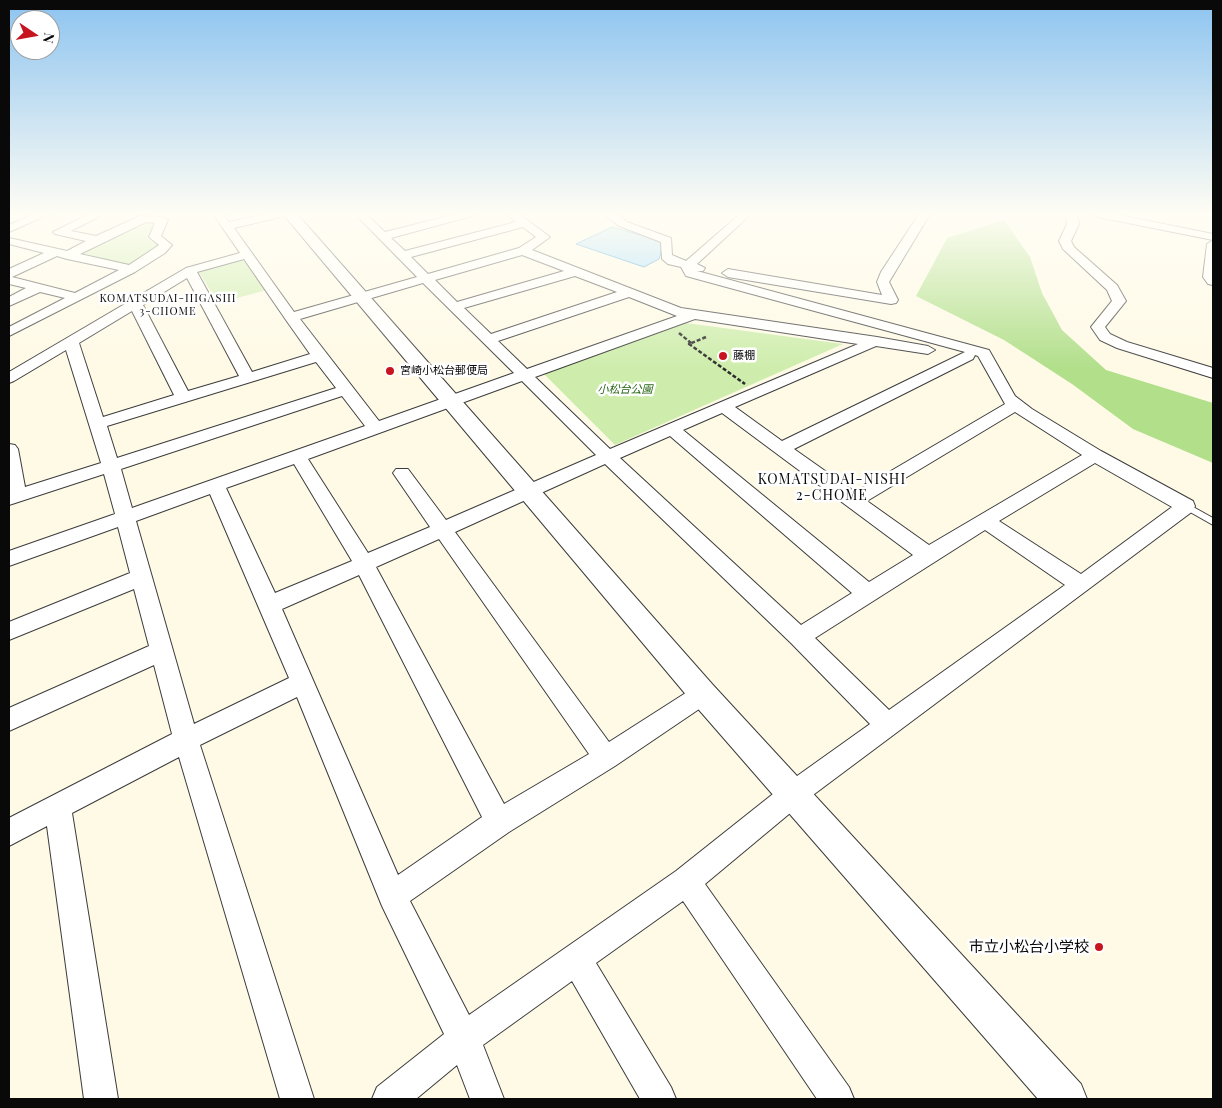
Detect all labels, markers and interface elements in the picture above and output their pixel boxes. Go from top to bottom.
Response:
north arrow [10,10,60,60]
text: N [39,31,60,45]
district label: KOMATSUDAI-HIGASHI 3-CHOME [97,292,239,318]
place label: 藤棚 [733,349,755,363]
marker: 藤棚 [717,350,729,362]
place label: 宮崎小松台郵便局 [400,364,488,378]
marker: 宮崎小松台郵便局 [384,365,396,377]
park label: 小松台公園 [598,383,652,397]
district label: KOMATSUDAI-NISHI 2-CHOME [756,472,908,504]
place label: 市立小松台小学校 [969,938,1089,956]
marker: 市立小松台小学校 [1093,941,1105,953]

